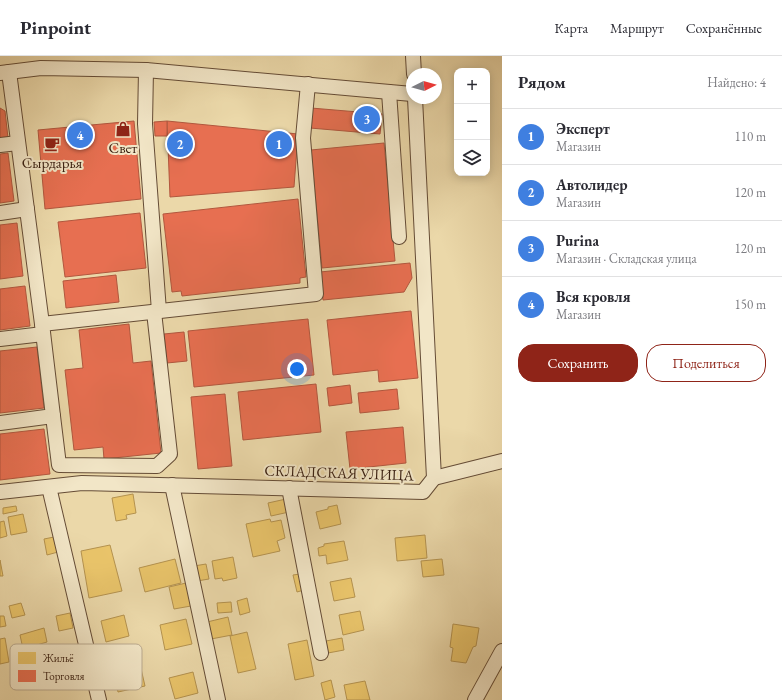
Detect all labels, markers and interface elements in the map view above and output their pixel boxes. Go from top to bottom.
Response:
text: Pinpoint [20,15,91,40]
text: Карта [555,19,588,37]
text: Маршрут [610,19,664,37]
text: Сохранённые [686,19,762,37]
north arrow [406,68,442,104]
map controls [454,68,490,176]
button: + [454,68,490,104]
text: Рядом [518,71,566,93]
text: Найдено: 4 [707,74,766,91]
pin: 3 [354,104,380,134]
button: − [454,104,490,140]
text: Эксперт [556,119,610,138]
pin: 4 [67,120,93,150]
shop icon: Свет [114,120,132,138]
text: 1 [528,128,534,145]
text: 110 m [735,128,766,145]
pin: 2 [167,129,193,159]
pin: 1 [266,129,292,159]
cafe icon: Сырдарья [43,135,61,153]
place label: Свет [108,138,138,157]
text: Магазин [556,138,601,155]
button: layers [454,140,490,176]
place label: Сырдарья [22,153,83,172]
text: Автолидер [556,175,627,194]
text: 2 [528,184,534,201]
text: 120 m [735,184,766,201]
text: Магазин [556,194,601,211]
text: Purina [556,231,599,250]
text: 3 [528,240,534,257]
text: 120 m [735,240,766,257]
text: Магазин · Складская улица [556,250,697,267]
text: Вся кровля [556,287,631,306]
text: 4 [528,296,534,313]
text: 150 m [735,296,766,313]
text: Магазин [556,306,601,323]
button: Сохранить [518,344,638,382]
button: Поделиться [646,344,766,382]
your location [287,359,307,379]
street label: СКЛАДСКАЯ УЛИЦА [264,460,415,485]
legend [10,644,142,690]
text: Жильё [42,651,74,665]
text: Торговля [43,669,84,683]

